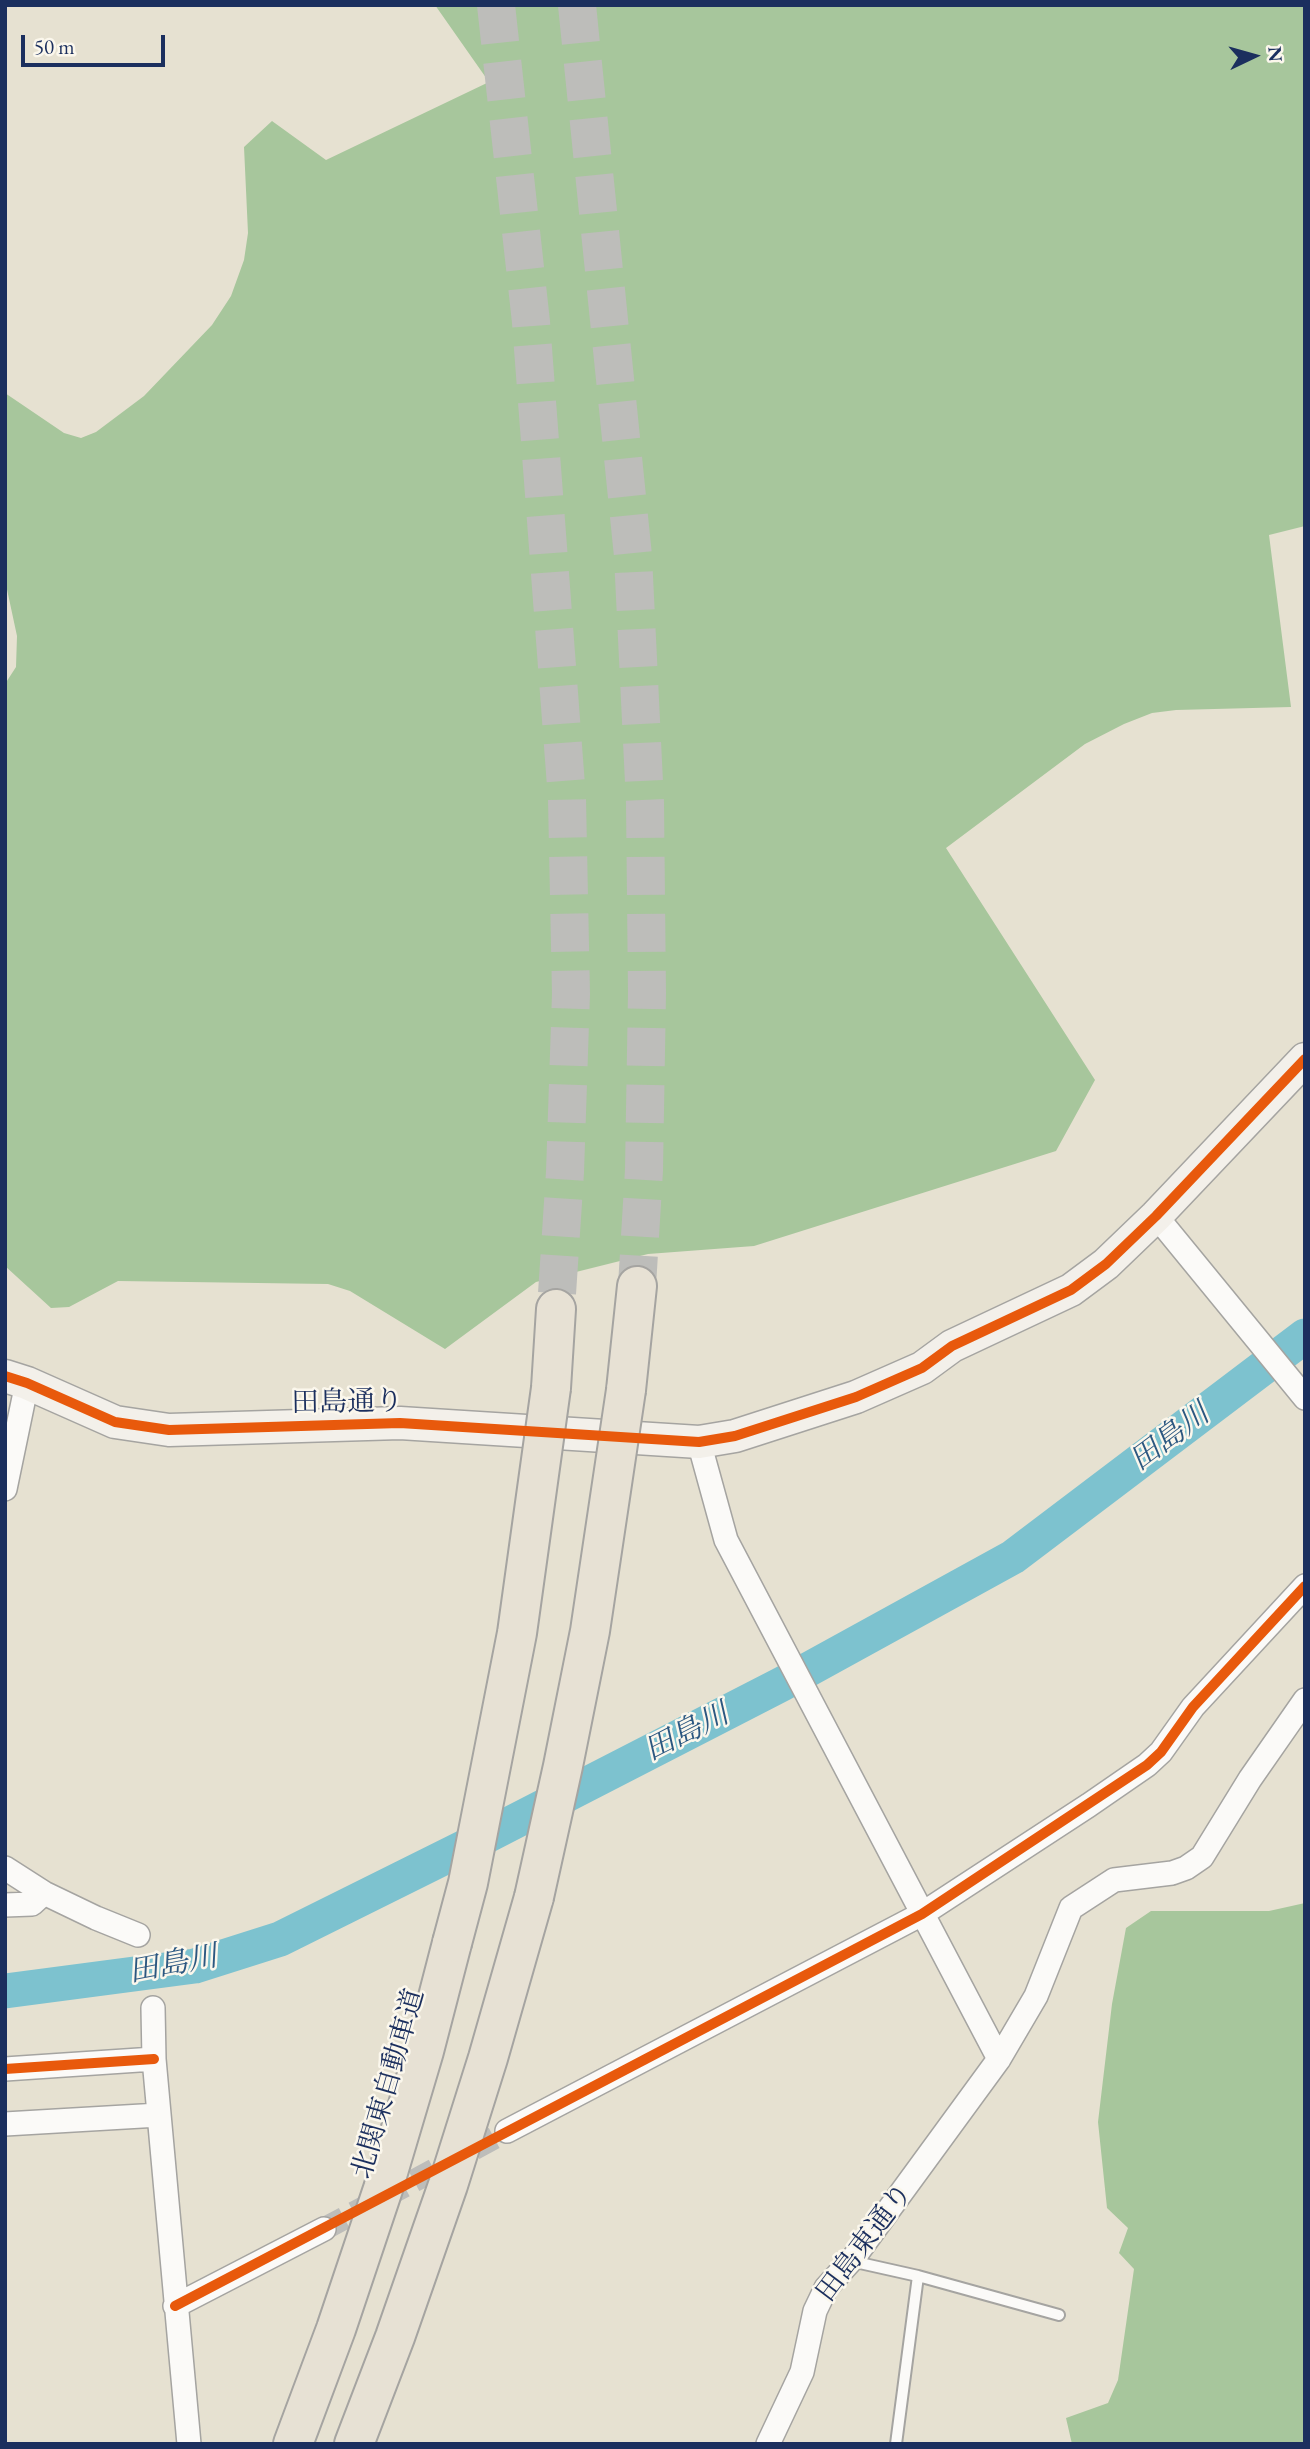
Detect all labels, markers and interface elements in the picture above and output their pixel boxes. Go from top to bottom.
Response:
scale bar [24,21,168,65]
north arrow [1219,21,1289,91]
text: 50 m [34,33,75,60]
text: N [1262,45,1289,63]
street label: 田島通り [291,1385,403,1421]
water label: 田島川 [1123,1397,1217,1479]
water label: 田島川 [639,1697,735,1769]
water label: 田島川 [125,1939,221,1991]
street label: 北関東自動車道 [346,1985,432,2183]
street label: 田島東通り [809,2177,921,2309]

